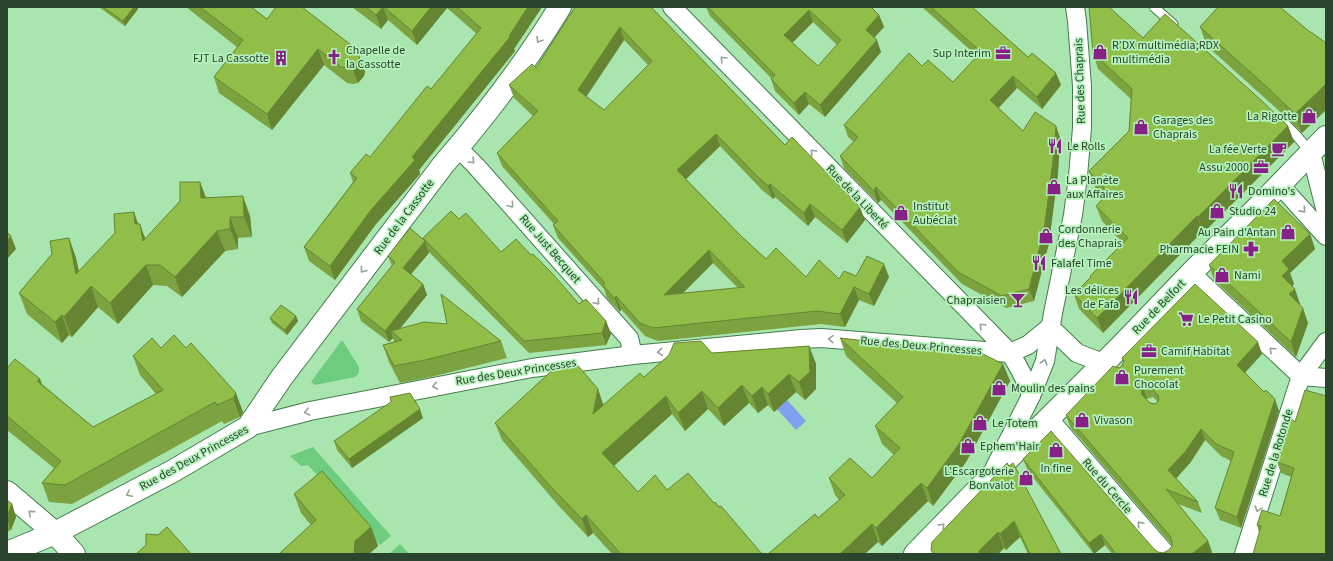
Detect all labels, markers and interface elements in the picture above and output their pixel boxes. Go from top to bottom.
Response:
one-way arrow [536,36,544,43]
place label: R’DX multimédia;RDX multimédia [1112,37,1219,68]
street label: Rue des Chaprais [1070,38,1090,124]
place label: Chapelle de la Cassotte [346,42,405,73]
shop icon: R’DX multimédia;RDX multimédia [1091,43,1109,61]
office icon: Sup Interim [994,44,1012,62]
place label: Sup Interim [932,45,991,62]
church icon: Chapelle de la Cassotte [325,48,343,66]
building icon: FJT La Cassotte [272,49,290,67]
place label: FJT La Cassotte [193,50,269,67]
one-way arrow [720,56,728,64]
shop icon: La Rigotte [1300,107,1318,125]
place label: La Rigotte [1247,108,1297,125]
place label: Garages des Chaprais [1153,112,1213,143]
shop icon: Garages des Chaprais [1132,118,1150,136]
restaurant icon: Le Rolls [1046,137,1064,155]
place label: Le Rolls [1067,138,1105,155]
cafe icon: La fée Verte [1270,140,1288,158]
place label: La fée Verte [1209,141,1267,158]
one-way arrow [811,149,818,157]
one-way arrow [467,156,475,164]
office icon: Assu 2000 [1252,158,1270,176]
place label: Assu 2000 [1199,159,1249,176]
street label: Rue de la Liberté [822,161,892,233]
place label: La Planète aux Affaires [1066,172,1123,203]
street label: Rue de la Cassotte [370,175,438,259]
shop icon: La Planète aux Affaires [1045,178,1063,196]
restaurant icon: Domino's [1227,182,1245,200]
place label: Domino's [1248,183,1295,200]
place label: Institut Aubéclat [913,198,957,229]
one-way arrow [506,200,513,207]
shop icon: Studio 24 [1208,202,1226,220]
place label: Studio 24 [1229,203,1276,220]
shop icon: Institut Aubéclat [892,204,910,222]
one-way arrow [1298,206,1305,213]
street label: Rue Just Becquet [515,211,585,287]
place label: Cordonnerie des Chaprais [1058,221,1122,252]
shop icon: Au Pain d'Antan [1279,223,1297,241]
place label: Au Pain d'Antan [1198,224,1276,241]
shop icon: Cordonnerie des Chaprais [1037,227,1055,245]
pharmacy icon: Pharmacie FEIN [1242,240,1260,258]
place label: Pharmacie FEIN [1160,241,1239,258]
restaurant icon: Falafel Time [1030,254,1048,272]
place label: Falafel Time [1051,255,1112,272]
one-way arrow [361,266,368,273]
shop icon: Nami [1213,266,1231,284]
place label: Nami [1234,267,1261,284]
street label: Rue de Belfort [1128,276,1190,338]
place label: Les délices de Fafa [1065,282,1119,313]
restaurant icon: Les délices de Fafa [1122,288,1140,306]
bar icon: Chapraisien [1009,291,1027,309]
place label: Chapraisien [947,292,1006,309]
one-way arrow [592,297,599,305]
supermarket icon: Le Petit Casino [1177,310,1195,328]
place label: Le Petit Casino [1198,311,1272,328]
one-way arrow [979,323,987,331]
street label: Rue des Deux Princesses [859,332,983,360]
one-way arrow [828,335,834,343]
office icon: Camif Habitat [1140,342,1158,360]
place label: Camif Habitat [1161,343,1230,360]
one-way arrow [657,347,663,356]
one-way arrow [1269,347,1277,355]
street label: Rue des Deux Princesses [454,354,578,390]
one-way arrow [1039,359,1048,366]
place label: Purement Chocolat [1134,362,1184,393]
shop icon: Purement Chocolat [1113,368,1131,386]
shop icon: Moulin des pains [990,379,1008,397]
place label: Moulin des pains [1011,380,1095,397]
one-way arrow [431,381,438,390]
one-way arrow [304,407,310,415]
street label: Rue de la Rotonde [1255,407,1297,499]
shop icon: Vivason [1073,411,1091,429]
place label: Vivason [1094,412,1133,429]
shop icon: Le Totem [971,414,989,432]
place label: Le Totem [992,415,1038,432]
street label: Rue des Deux Princesses [137,421,251,495]
shop icon: Ephem'Hair [959,437,977,455]
place label: Ephem'Hair [980,438,1040,455]
shop icon: In fine [1047,441,1065,459]
street label: Rue du Cercle [1078,455,1136,518]
place label: In fine [1040,460,1072,477]
place label: L’Escargoterie Bonvalot [944,463,1014,494]
shop icon: L’Escargoterie Bonvalot [1017,469,1035,487]
one-way arrow [125,489,133,497]
one-way arrow [1254,506,1263,513]
one-way arrow [28,510,36,517]
one-way arrow [1138,522,1145,529]
one-way arrow [938,523,945,531]

